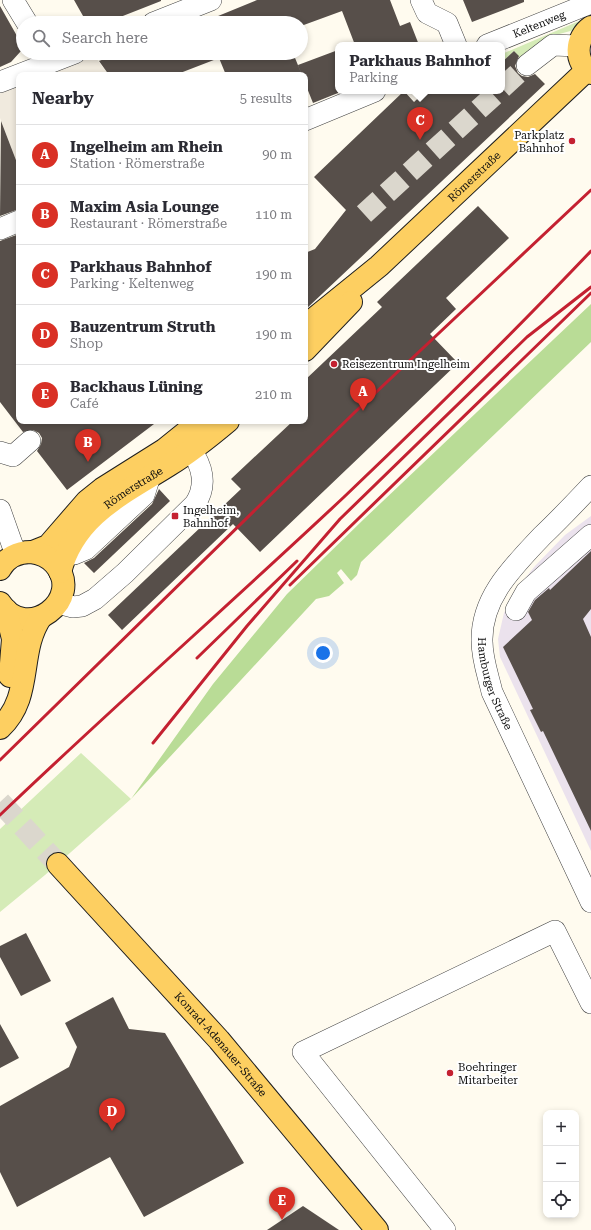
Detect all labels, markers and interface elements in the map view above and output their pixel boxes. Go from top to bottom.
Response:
street label: Keltenweg [511,8,568,41]
search box [16,16,308,60]
icon: search [30,27,52,49]
text: Search here [62,29,148,47]
popup [335,42,505,94]
text: Parkhaus Bahnhof [349,52,491,70]
text: Parking [349,70,398,85]
text: Nearby [32,88,94,108]
text: 5 results [240,91,292,106]
pin: C [407,107,433,140]
place label: Parkplatz Bahnhof [514,129,565,155]
marker: Parkplatz Bahnhof [567,136,577,146]
text: Ingelheim am Rhein [70,138,223,156]
text: A [40,147,50,162]
text: 90 m [262,147,292,162]
street label: Römerstraße [445,149,504,205]
text: Station · Römerstraße [70,156,205,171]
text: Maxim Asia Lounge [70,198,219,216]
text: B [40,207,50,222]
text: 110 m [255,207,292,222]
text: Restaurant · Römerstraße [70,216,227,231]
text: Parkhaus Bahnhof [70,258,212,276]
text: C [40,267,50,282]
text: 190 m [255,267,292,282]
text: Parking · Keltenweg [70,276,194,291]
text: Bauzentrum Struth [70,318,216,336]
text: D [40,327,50,342]
text: 190 m [255,327,292,342]
text: Shop [70,336,103,351]
place label: Reisezentrum Ingelheim [342,358,470,371]
marker: Reisezentrum Ingelheim [329,359,339,369]
text: Backhaus Lüning [70,378,202,396]
pin: A [350,378,376,411]
text: E [41,387,49,402]
text: 210 m [255,387,292,402]
text: Café [70,396,99,411]
pin: B [75,429,101,462]
street label: Römerstraße [101,464,165,512]
place label: Ingelheim, Bahnhof [183,504,239,530]
marker: Ingelheim, Bahnhof [170,511,180,521]
street label: Hamburger Straße [475,637,515,732]
your location [313,643,333,663]
street label: Konrad-Adenauer-Straße [172,990,269,1099]
place label: Boehringer Mitarbeiter [458,1061,518,1087]
marker: Boehringer Mitarbeiter [445,1068,455,1078]
pin: D [99,1098,125,1131]
map controls [543,1110,579,1218]
button: + [543,1110,579,1146]
button: − [543,1146,579,1182]
button: locate [543,1182,579,1218]
pin: E [269,1187,295,1220]

